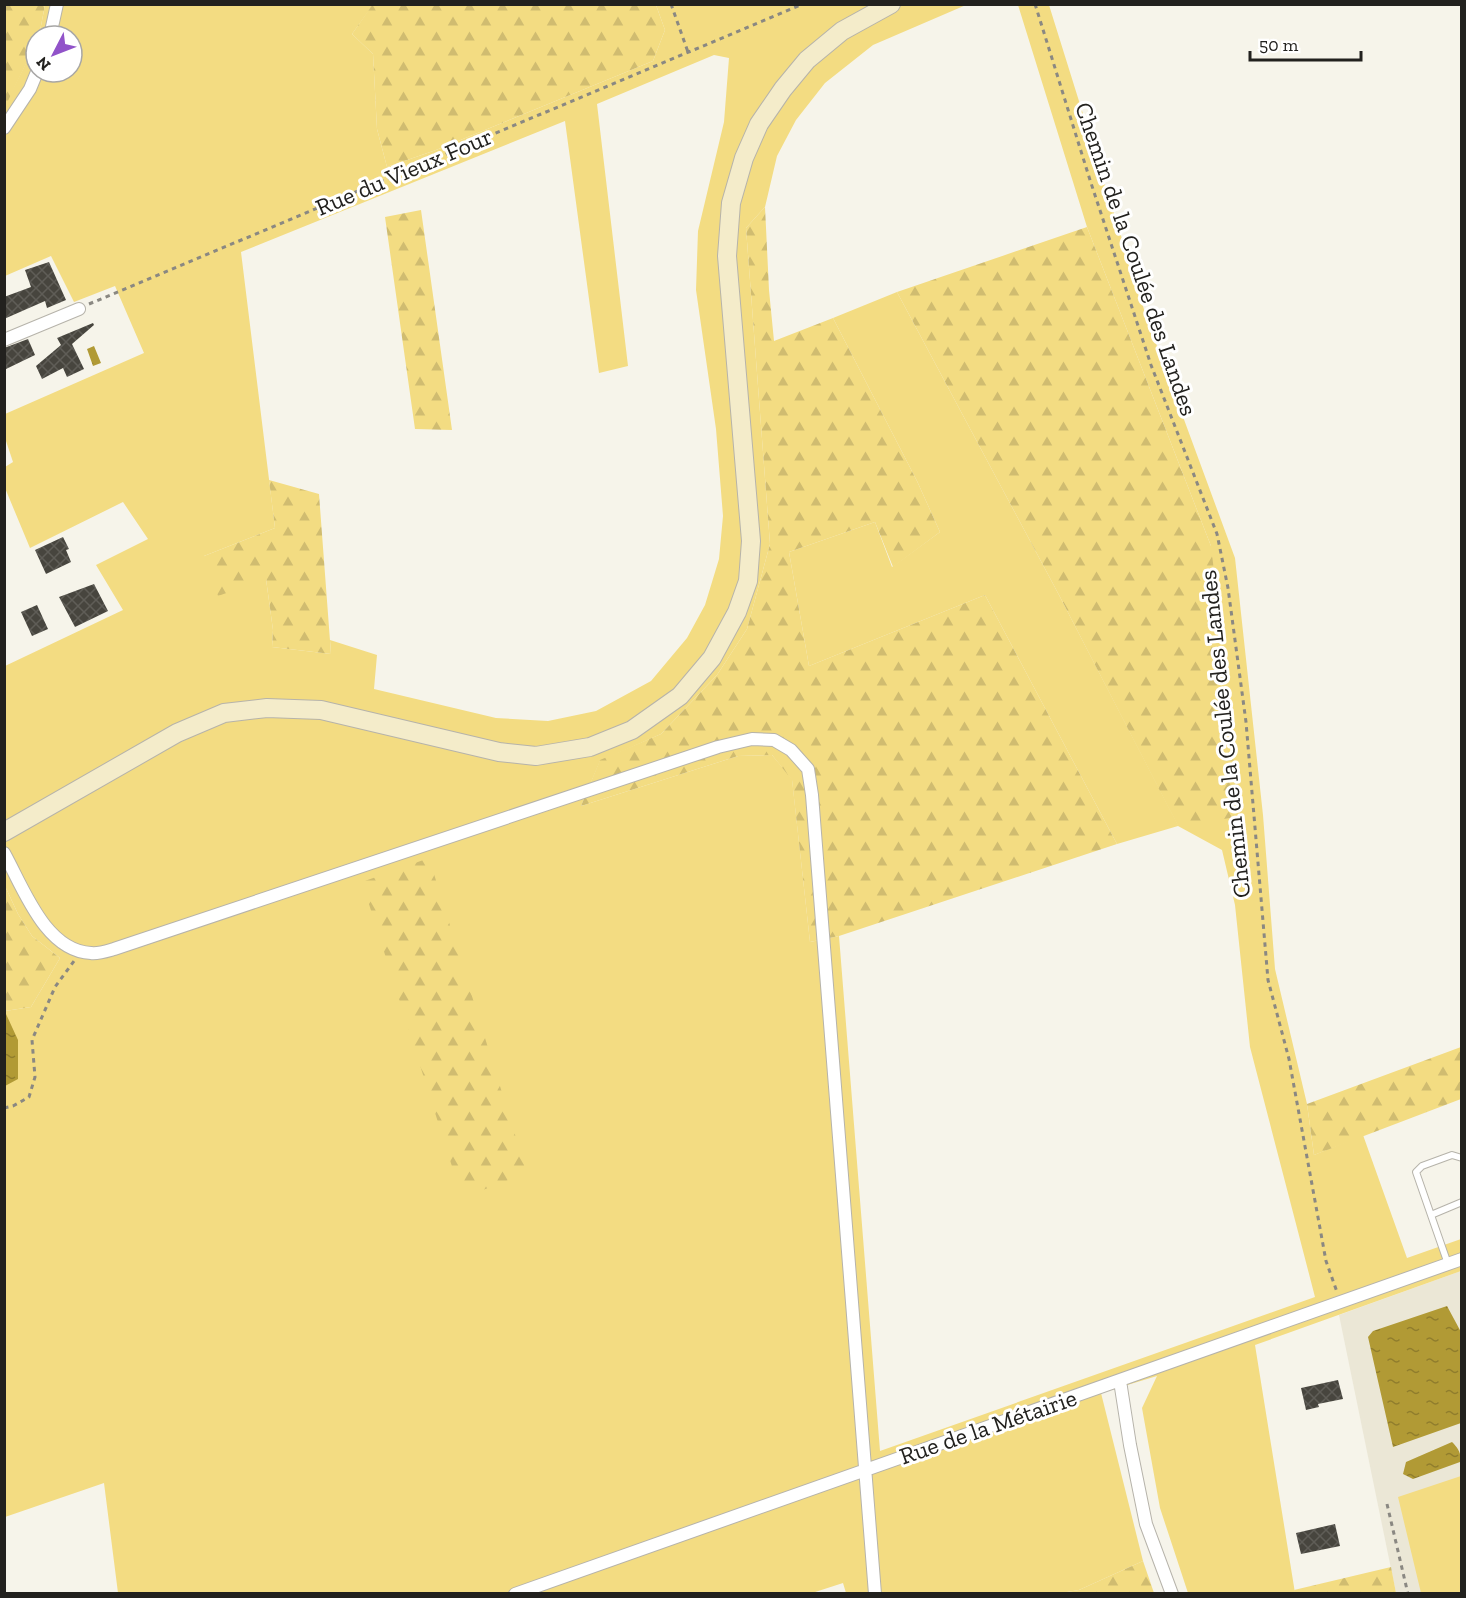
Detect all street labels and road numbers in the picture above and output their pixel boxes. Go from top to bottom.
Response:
street label: Chemin de la Coulée des Landes [1069,98,1204,419]
street label: Rue du Vieux Four [311,121,497,222]
street label: Chemin de la Coulée des Landes [1193,569,1256,900]
street label: Rue de la Métairie [895,1383,1080,1470]

